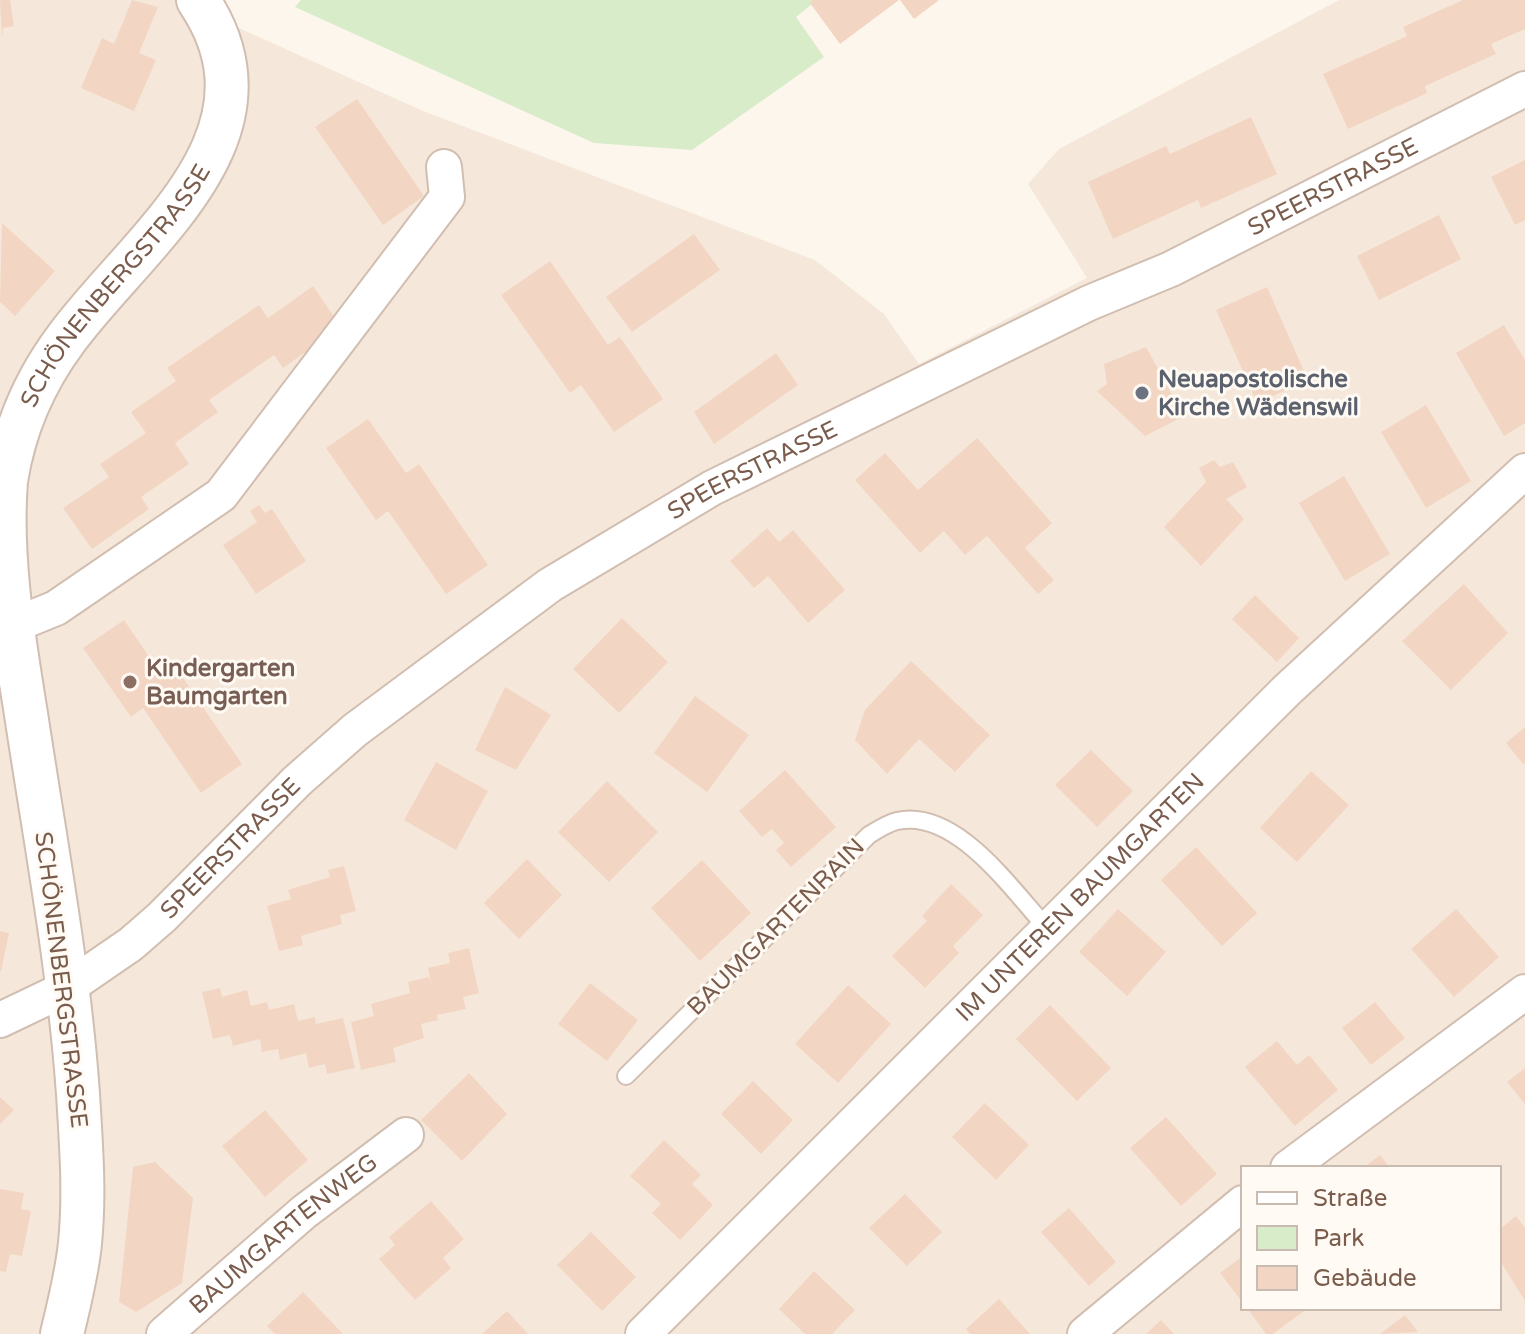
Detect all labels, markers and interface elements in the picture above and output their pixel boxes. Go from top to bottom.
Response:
street label: SPEERSTRASSE [1243,131,1423,242]
street label: SCHÖNENBERGSTRASSE [14,159,217,412]
place label: Neuapostolische Kirche Wädenswil [1158,365,1359,422]
marker: Neuapostolische Kirche Wädenswil [1133,384,1151,402]
street label: SPEERSTRASSE [662,414,842,526]
place label: Kindergarten Baumgarten [146,654,295,711]
marker: Kindergarten Baumgarten [121,673,139,691]
street label: IM UNTEREN BAUMGARTEN [950,767,1210,1027]
street label: SPEERSTRASSE [154,772,307,925]
street label: SCHÖNENBERGSTRASSE [28,830,94,1130]
street label: BAUMGARTENRAIN [681,832,871,1022]
street label: BAUMGARTENWEG [183,1147,383,1320]
legend [1241,1166,1501,1310]
text: Straße [1313,1184,1387,1213]
text: Park [1313,1224,1364,1253]
text: Gebäude [1313,1264,1417,1293]

